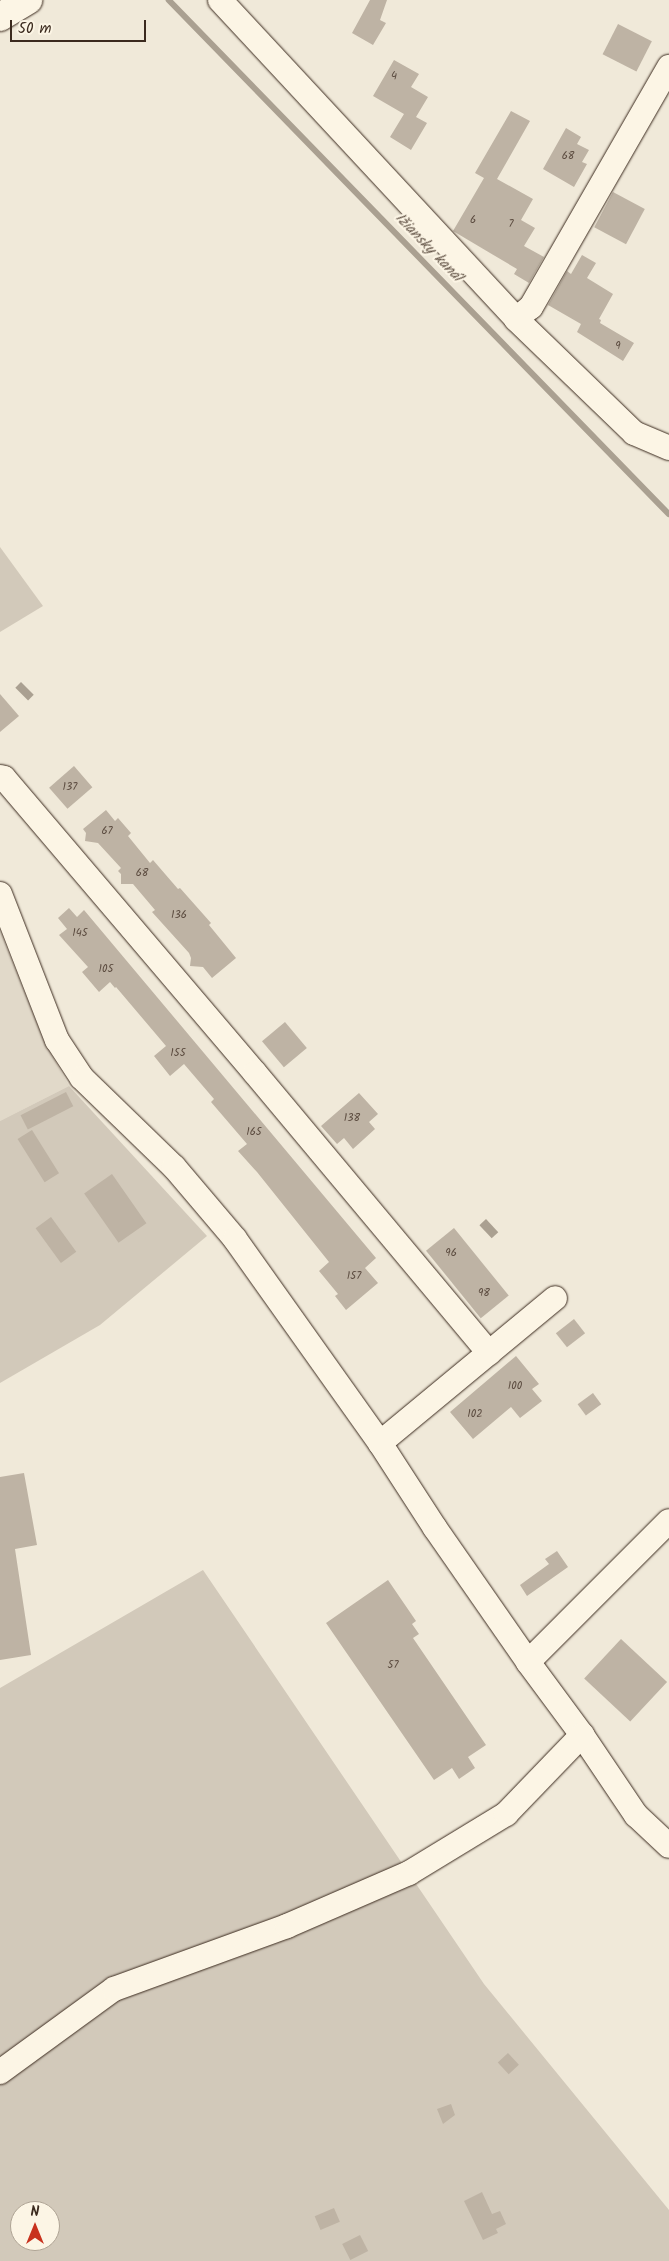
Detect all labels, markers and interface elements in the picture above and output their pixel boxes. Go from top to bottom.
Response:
scale bar [12,10,149,42]
text: 50 m [18,17,52,41]
house number: 4 [391,69,397,83]
house number: 68 [562,149,574,163]
water label: Ižiansky kanál [391,210,465,286]
house number: 6 [470,213,476,227]
house number: 7 [508,217,514,231]
house number: 9 [615,339,621,353]
house number: 137 [63,780,77,794]
house number: 67 [101,824,113,838]
house number: 68 [136,866,148,880]
house number: 136 [171,908,187,922]
house number: 145 [72,926,88,940]
house number: 105 [99,962,113,976]
house number: 155 [170,1046,186,1060]
house number: 138 [344,1111,360,1125]
house number: 165 [246,1125,262,1139]
house number: 96 [445,1246,457,1260]
house number: 157 [347,1269,361,1283]
house number: 98 [478,1286,490,1300]
house number: 100 [508,1379,522,1393]
house number: 102 [467,1407,483,1421]
house number: 57 [388,1658,398,1672]
north arrow [10,2201,60,2251]
text: N [31,2201,39,2223]

